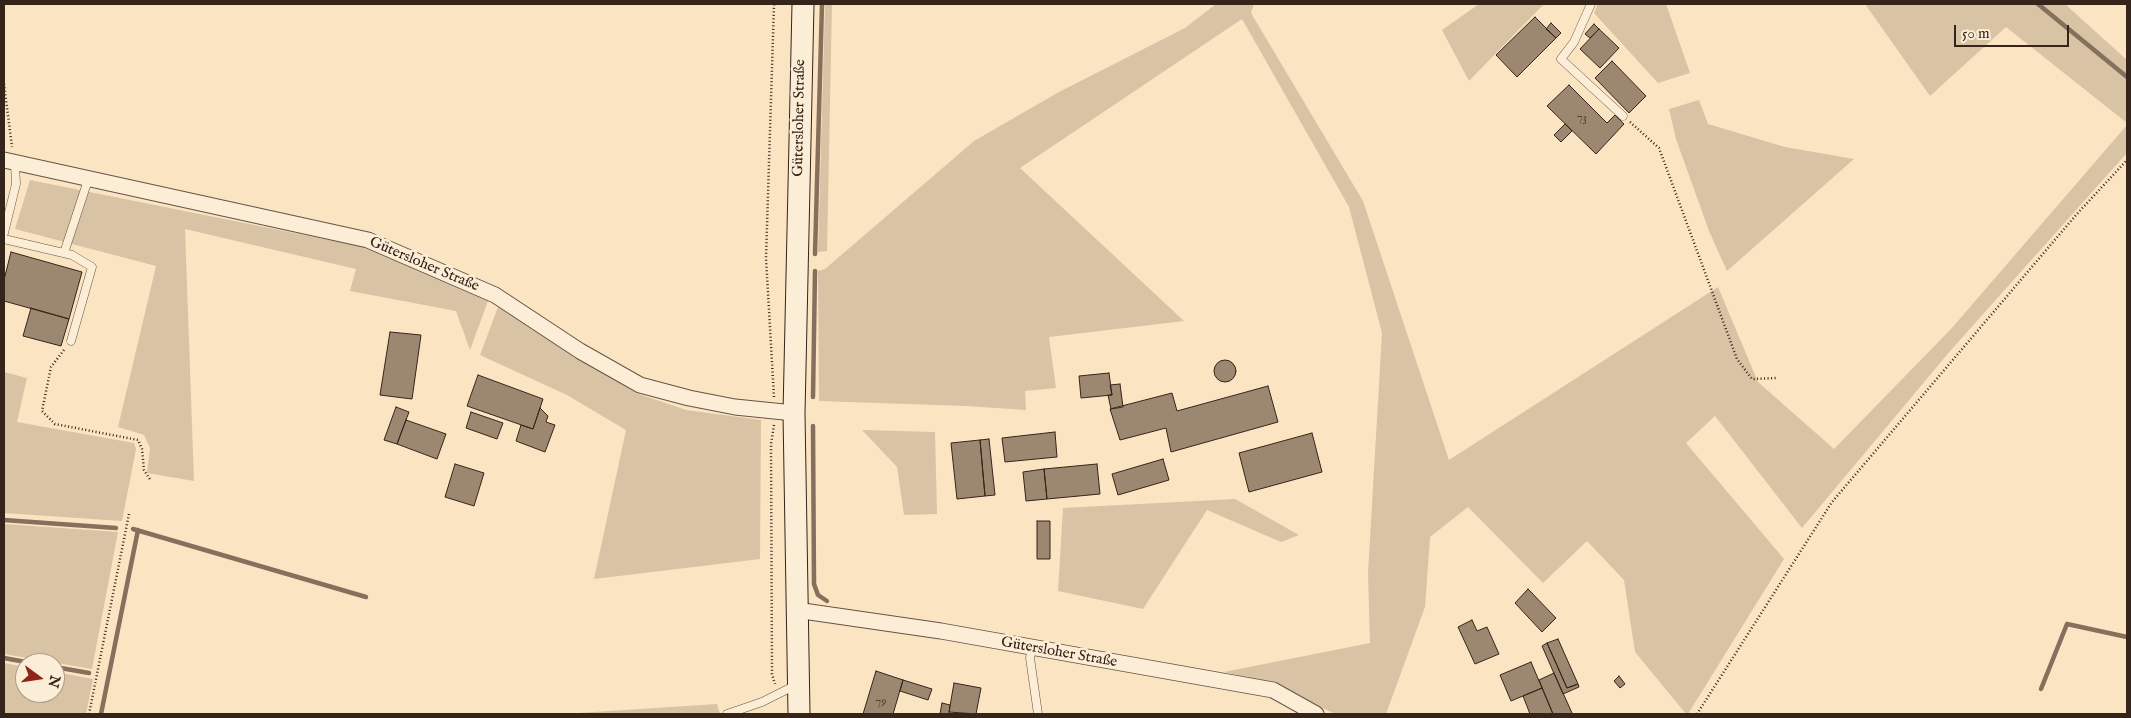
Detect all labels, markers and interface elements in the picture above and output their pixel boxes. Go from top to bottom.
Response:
scale bar [1956,15,2071,47]
text: 50 m [1962,24,1990,43]
street label: Gütersloher Straße [790,59,810,177]
house number: 73 [1577,112,1587,126]
street label: Gütersloher Straße [366,234,482,296]
street label: Gütersloher Straße [1000,634,1118,672]
north arrow [15,653,65,703]
text: N [43,673,64,689]
house number: 79 [876,696,886,710]

